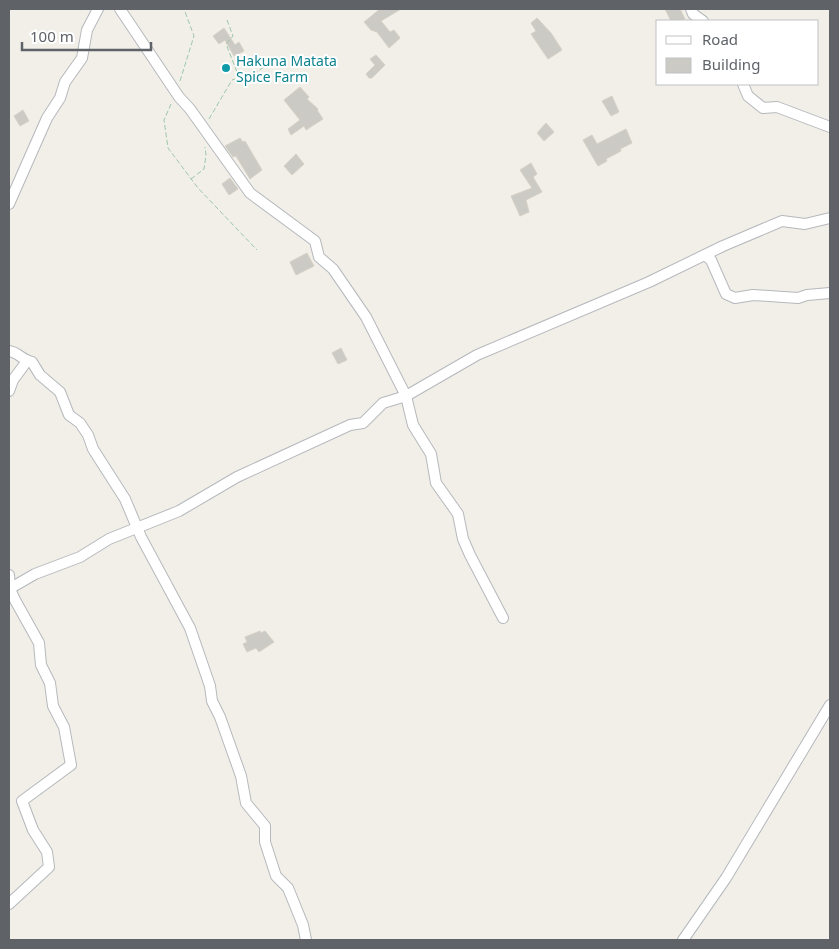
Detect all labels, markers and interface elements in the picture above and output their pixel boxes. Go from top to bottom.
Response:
scale bar [22,20,151,52]
legend [656,20,819,85]
text: 100 m [30,26,74,46]
text: Road [702,29,738,49]
place label: Hakuna Matata Spice Farm [236,51,337,86]
text: Building [702,54,760,74]
marker: Hakuna Matata Spice Farm [220,62,232,74]

